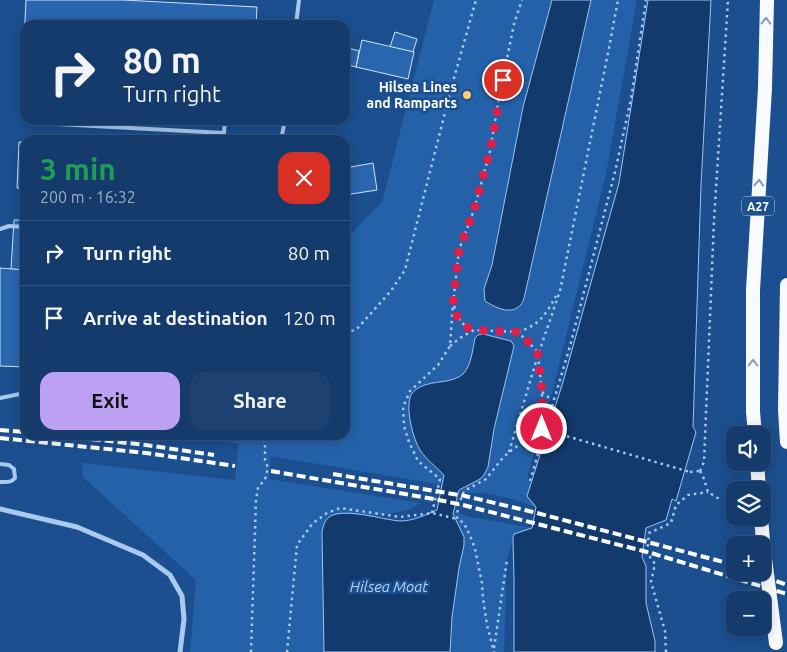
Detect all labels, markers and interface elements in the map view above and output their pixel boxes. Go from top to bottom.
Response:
one-way arrow [761,16,772,24]
icon: right [40,40,105,105]
text: 80 m [123,40,201,80]
pin [482,59,524,101]
icon: arrive [489,66,517,94]
place label: Hilsea Lines and Ramparts [367,79,457,111]
text: Turn right [123,81,221,106]
marker: Hilsea Lines and Ramparts [461,89,473,101]
text: 3 min [40,152,116,186]
button: close [278,152,330,204]
one-way arrow [754,179,765,187]
text: 200 m · 16:32 [40,188,136,206]
road number: A27 [742,197,774,216]
icon: right [40,239,68,267]
text: Turn right [83,242,171,264]
text: 80 m [288,242,330,264]
icon: arrive [40,304,68,332]
text: Arrive at destination [83,307,268,329]
text: 120 m [283,307,336,329]
one-way arrow [748,359,758,366]
button: Exit [40,372,180,430]
button: Share [190,372,330,430]
position arrow [515,402,567,454]
map controls [726,426,771,636]
button: sound [726,426,771,471]
button: layers [726,481,771,526]
button: + [726,536,771,581]
water label: Hilsea Moat [350,578,428,595]
button: − [726,591,771,636]

